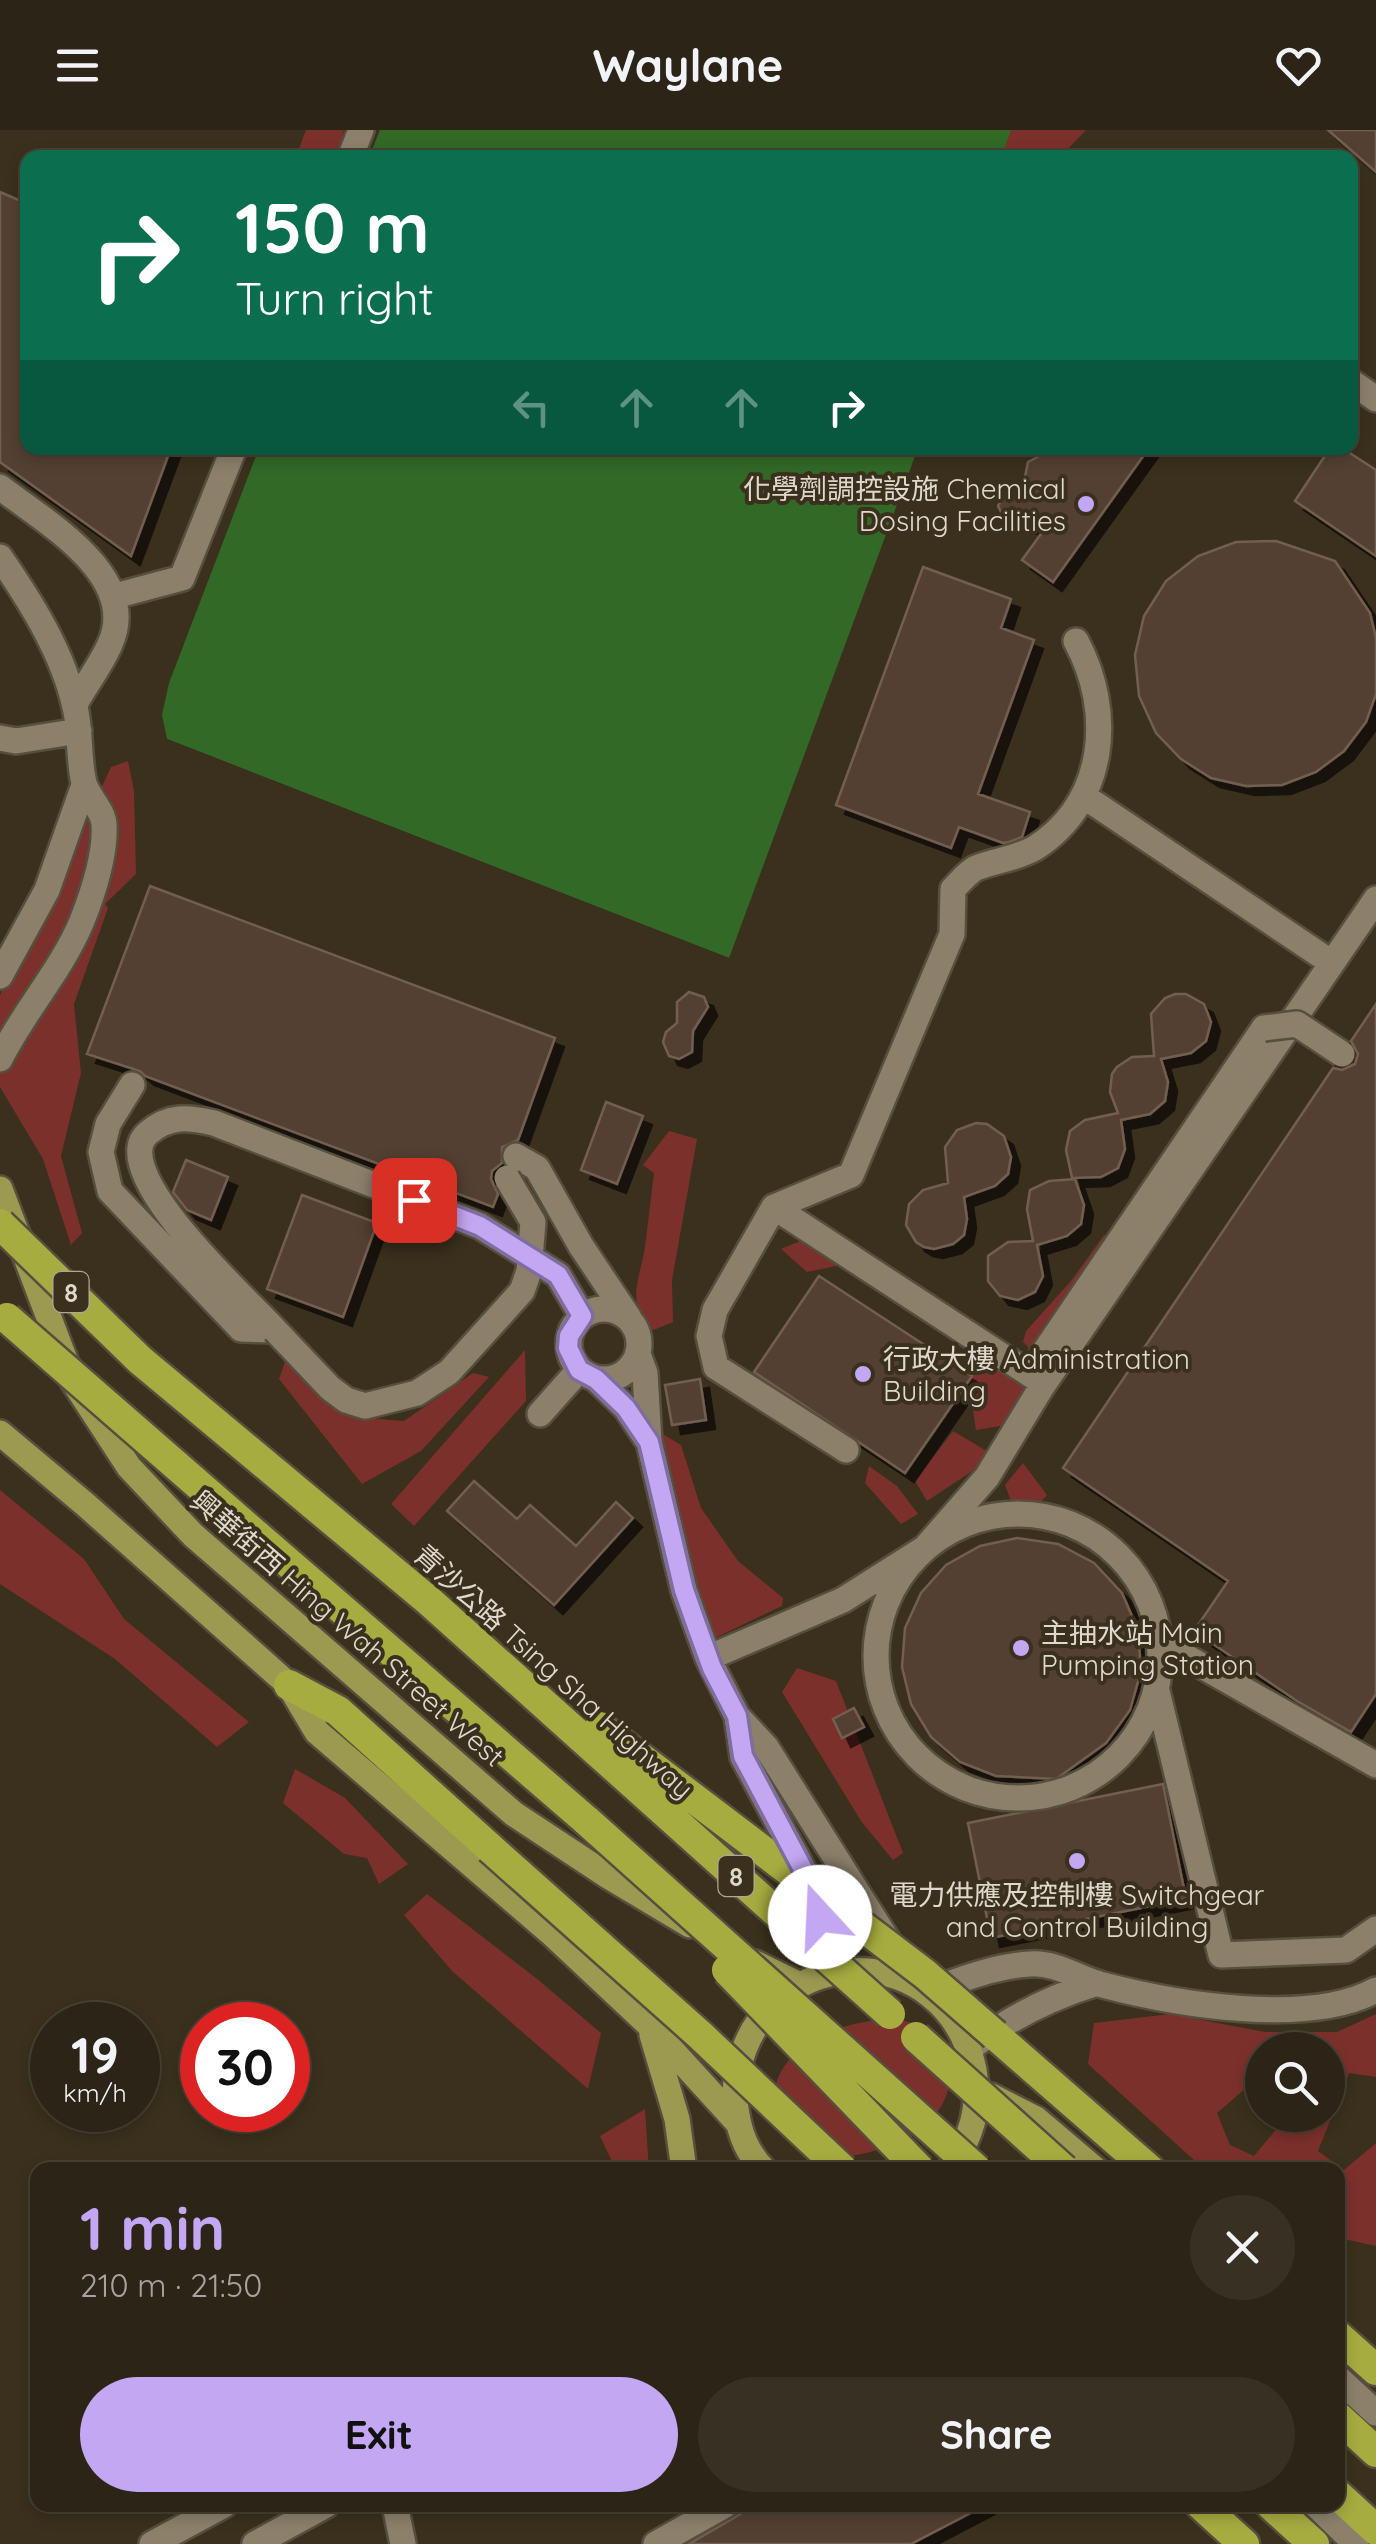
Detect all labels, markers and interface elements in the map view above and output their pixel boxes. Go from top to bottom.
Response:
text: Waylane [593,37,783,93]
icon: menu [50,38,105,93]
icon: heart [1271,38,1326,93]
text: 150 m [235,183,430,271]
icon: right [70,190,200,320]
text: Turn right [235,270,434,326]
icon: left [504,380,559,435]
icon: ahead [609,380,664,435]
icon: ahead [714,380,769,435]
icon: right [819,380,874,435]
place label: 化學劑調控設施 Chemical Dosing Facilities [743,471,1066,538]
marker: 化學劑調控設施 Chemical Dosing Facilities [1075,493,1097,515]
pin [372,1158,457,1243]
icon: arrive [387,1173,442,1228]
road number: 8 [54,1272,88,1312]
place label: 行政大樓 Administration Building [883,1341,1190,1408]
marker: 行政大樓 Administration Building [852,1363,874,1385]
street label: 興華街西 Hing Wah Street West [184,1482,512,1774]
street label: 青沙公路 Tsing Sha Highway [407,1536,701,1806]
place label: 主抽水站 Main Pumping Station [1041,1615,1254,1682]
marker: 主抽水站 Main Pumping Station [1010,1637,1032,1659]
marker: 電力供應及控制樓 Switchgear and Control Building [1066,1850,1088,1872]
road number: 8 [718,1856,754,1896]
position arrow [768,1865,872,1969]
place label: 電力供應及控制樓 Switchgear and Control Building [890,1877,1265,1944]
speed limit sign: 30 [180,2002,310,2132]
text: 19 [71,2023,119,2086]
map controls [1245,2032,1345,2132]
button: search [1245,2032,1345,2132]
text: km/h [63,2077,127,2108]
text: 1 min [80,2190,225,2265]
button: close [1190,2195,1295,2300]
text: 210 m · 21:50 [80,2265,262,2305]
button: Exit [80,2377,678,2492]
button: Share [698,2377,1295,2492]

